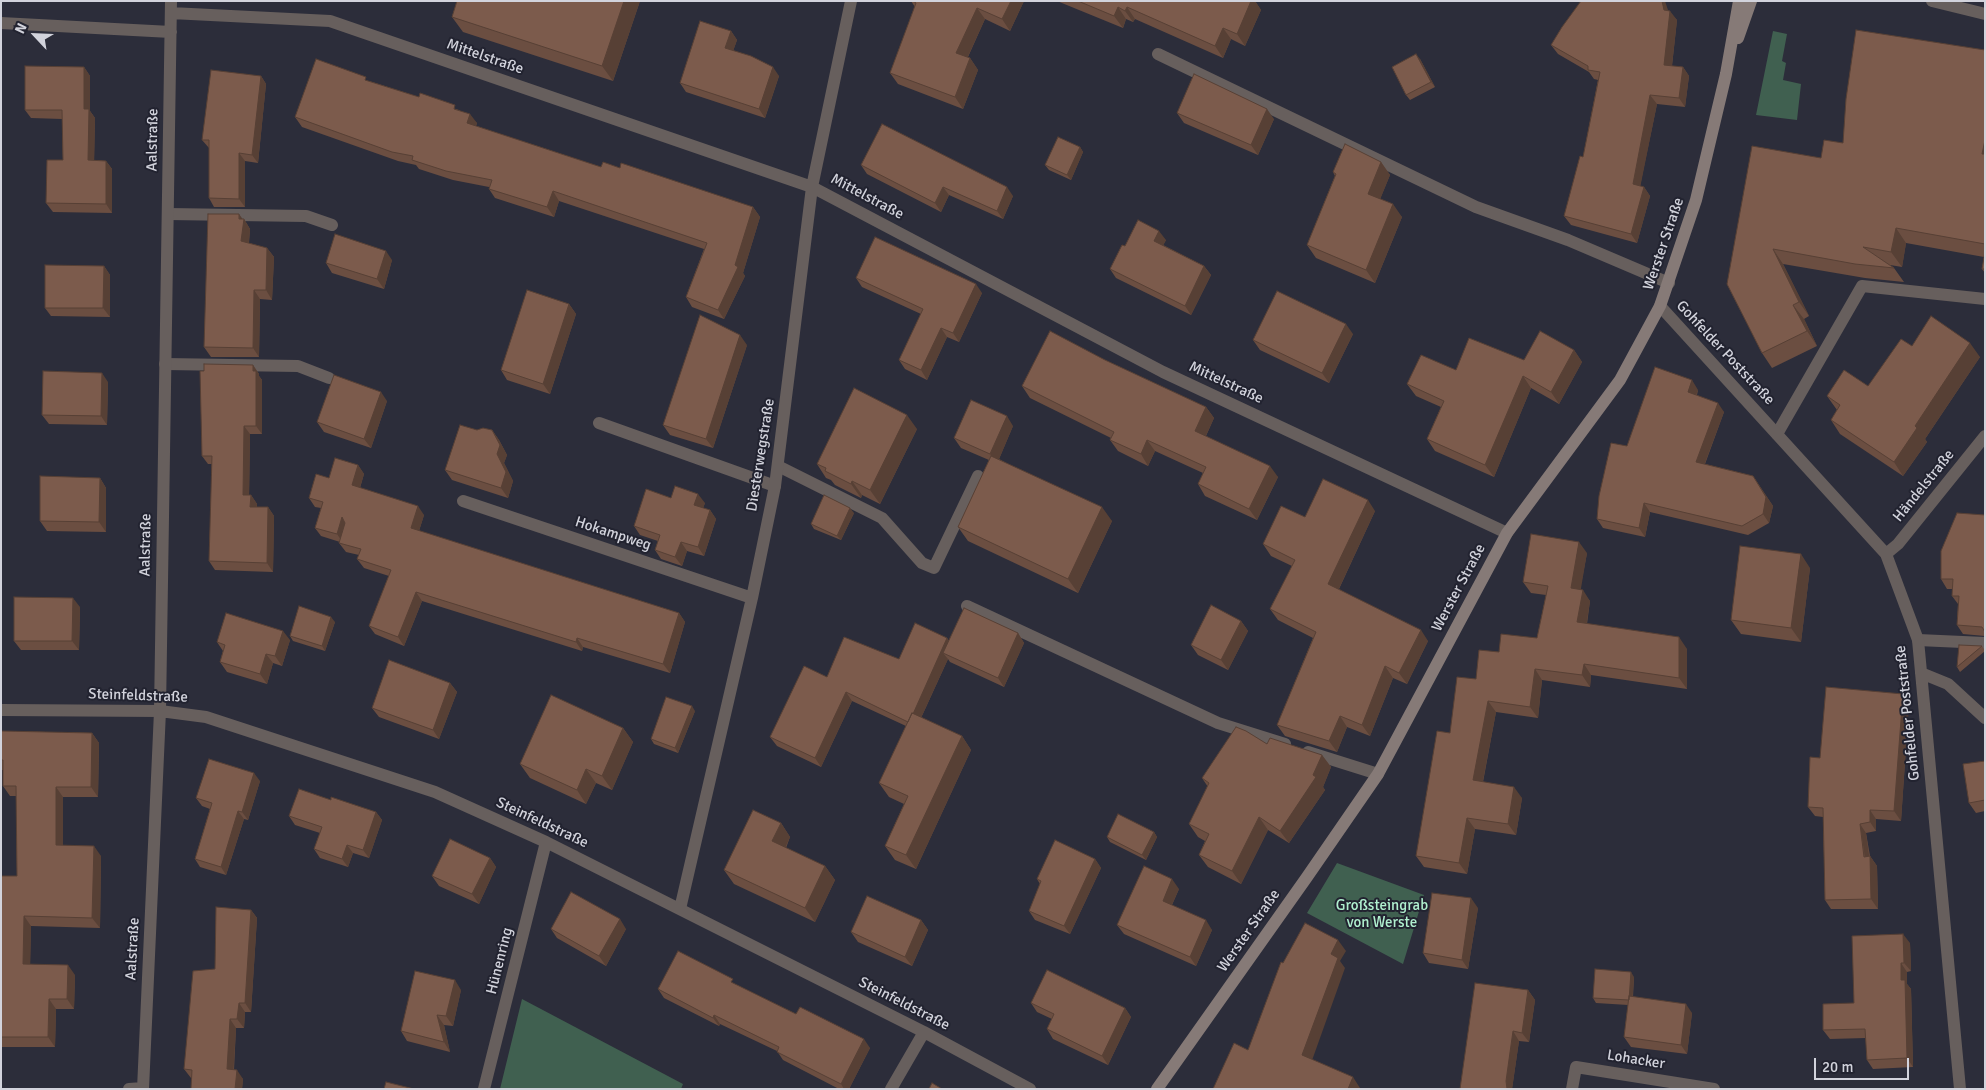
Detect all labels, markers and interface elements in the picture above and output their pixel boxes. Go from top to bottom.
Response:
north arrow [10,10,60,60]
text: N [11,20,31,36]
street label: Mittelstraße [444,35,526,79]
street label: Aalstraße [143,108,163,172]
street label: Mittelstraße [827,170,907,224]
street label: Werster Straße [1640,195,1688,293]
street label: Gohfelder Poststraße [1672,297,1778,409]
street label: Mittelstraße [1186,358,1266,408]
street label: Diesterwegstraße [743,397,779,513]
street label: Händelstraße [1889,446,1959,526]
street label: Aalstraße [136,513,156,577]
street label: Hokampweg [573,513,653,555]
street label: Werster Straße [1428,541,1490,635]
street label: Gohfelder Poststraße [1892,644,1924,782]
street label: Steinfeldstraße [88,685,188,707]
street label: Steinfeldstraße [493,794,591,852]
street label: Werster Straße [1214,886,1284,976]
park label: Großsteingrab von Werste [1336,897,1428,932]
street label: Aalstraße [122,917,144,981]
street label: Hünenring [483,926,517,996]
street label: Steinfeldstraße [856,973,952,1035]
street label: Lohacker [1606,1047,1666,1073]
scale bar [1816,1048,1911,1080]
text: 20 m [1822,1058,1853,1076]

